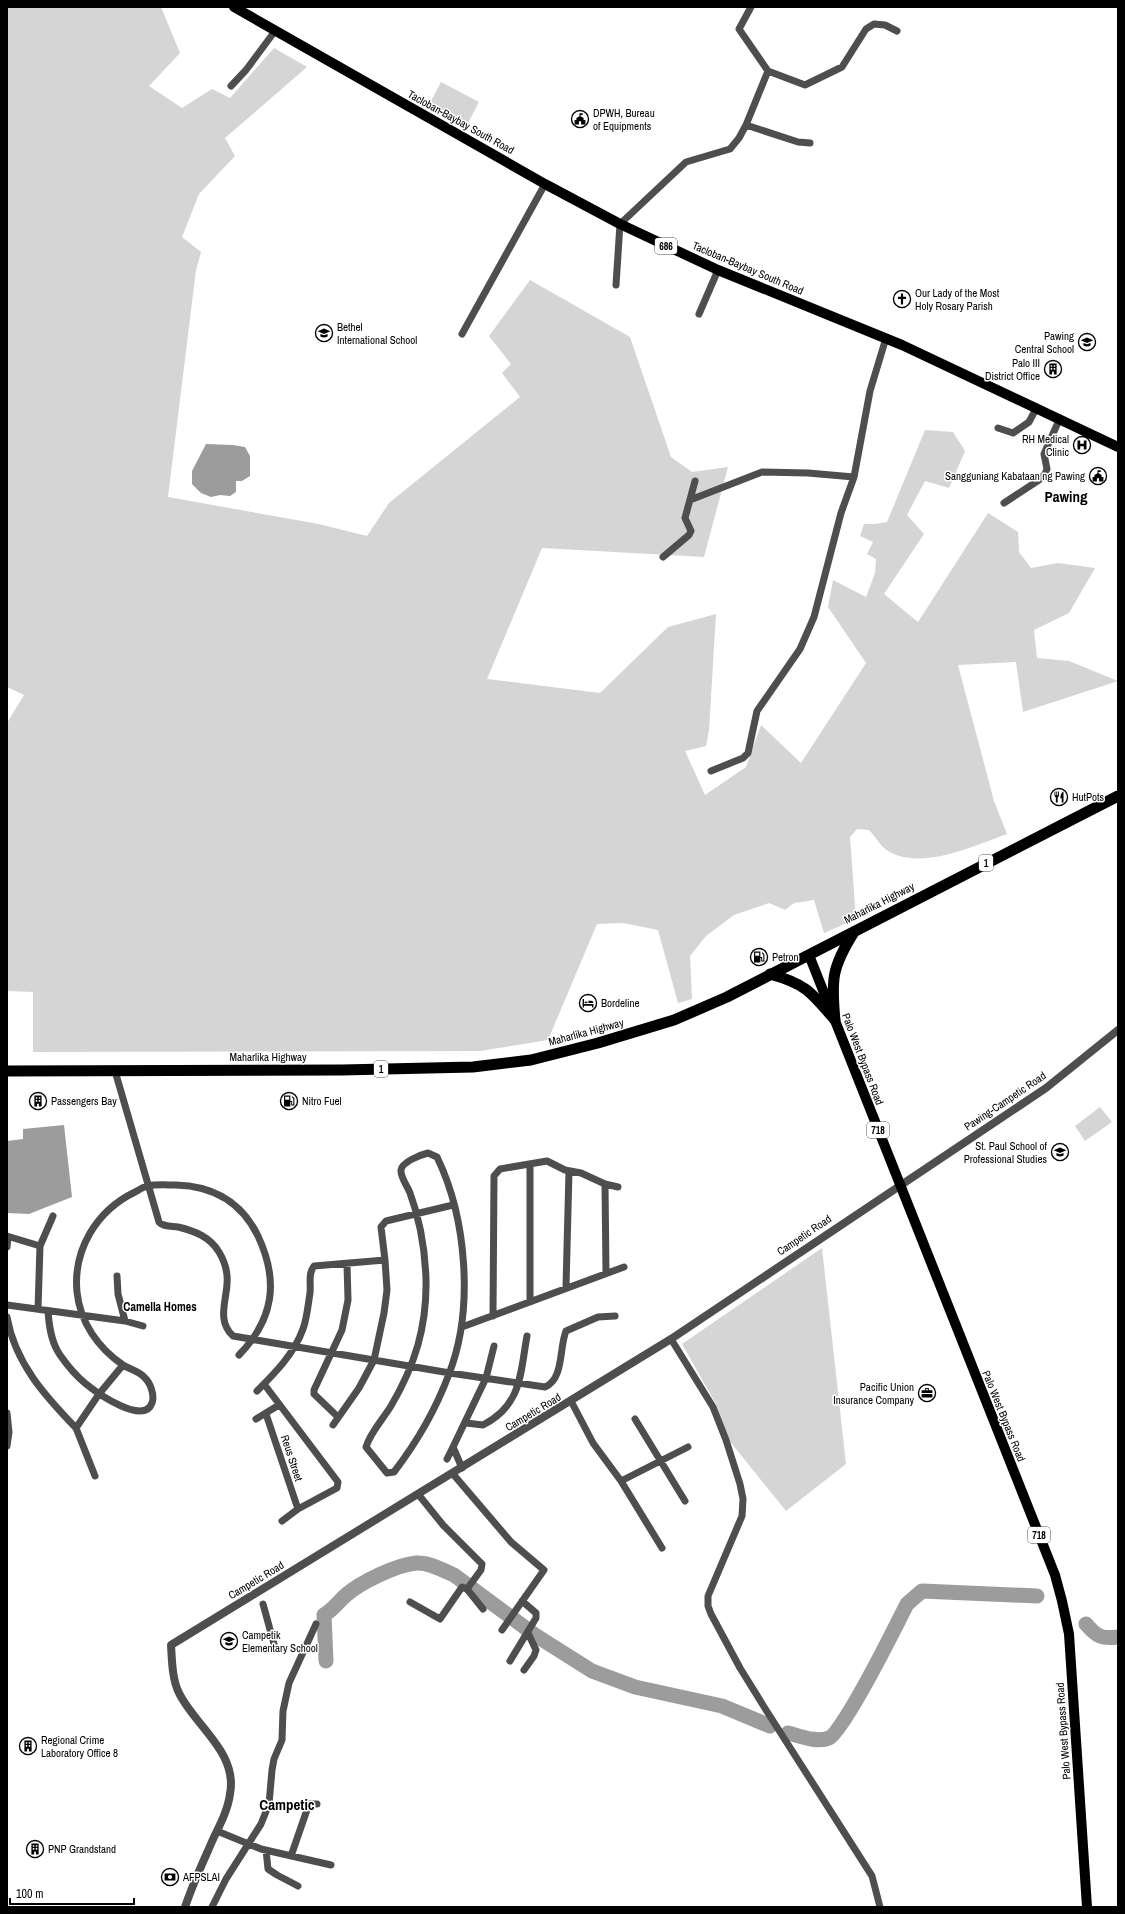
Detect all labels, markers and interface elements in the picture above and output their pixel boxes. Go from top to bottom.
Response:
street label: Tacloban-Baybay South Road [405,87,517,157]
place label: DPWH, Bureau of Equipments [593,106,655,133]
public building icon: DPWH, Bureau of Equipments [570,109,590,129]
road number: 686 [655,238,677,254]
street label: Tacloban-Baybay South Road [690,238,806,298]
place label: Our Lady of the Most Holy Rosary Parish [915,286,1000,313]
church icon: Our Lady of the Most Holy Rosary Parish [892,289,912,309]
place label: Bethel International School [337,320,417,347]
school or university icon: Bethel International School [314,323,334,343]
place label: Pawing Central School [1015,329,1074,356]
school or university icon: Pawing Central School [1077,332,1097,352]
place label: Palo III District Office [985,356,1040,383]
building icon: Palo III District Office [1043,359,1063,379]
place label: RH Medical Clinic [1022,432,1069,459]
hospital icon: RH Medical Clinic [1072,435,1092,455]
public building icon: Sangguniang Kabataan ng Pawing [1088,466,1108,486]
place label: Sangguniang Kabataan ng Pawing [945,469,1085,483]
district label: Pawing [1044,486,1088,507]
restaurant icon: HutPots [1049,787,1069,807]
place label: HutPots [1072,790,1105,804]
road number: 1 [979,855,993,871]
street label: Maharlika Highway [841,879,917,927]
fuel station icon: Petron [749,947,769,967]
place label: Petron [772,950,799,964]
hotel icon: Bordeline [578,993,598,1013]
place label: Bordeline [601,996,640,1010]
street label: Palo West Bypass Road [839,1011,887,1107]
street label: Maharlika Highway [547,1015,626,1049]
street label: Maharlika Highway [229,1050,307,1064]
road number: 1 [374,1061,388,1077]
street label: Pawing-Campetic Road [961,1068,1049,1134]
building icon: Passengers Bay [28,1091,48,1111]
fuel station icon: Nitro Fuel [279,1091,299,1111]
place label: Passengers Bay [51,1094,117,1108]
place label: Nitro Fuel [302,1094,342,1108]
road number: 718 [867,1122,889,1138]
place label: St. Paul School of Professional Studies [964,1139,1047,1166]
school or university icon: St. Paul School of Professional Studies [1050,1142,1070,1162]
street label: Campetic Road [774,1212,834,1258]
district label: Camella Homes [123,1299,197,1315]
street label: Palo West Bypass Road [979,1368,1029,1464]
place label: Pacific Union Insurance Company [833,1380,914,1407]
office icon: Pacific Union Insurance Company [917,1383,937,1403]
street label: Campetic Road [503,1390,563,1434]
street label: Reus Street [278,1433,306,1483]
road number: 718 [1028,1527,1050,1543]
street label: Campetic Road [226,1558,286,1602]
place label: Campetik Elementary School [242,1628,318,1655]
school or university icon: Campetik Elementary School [219,1631,239,1651]
street label: Palo West Bypass Road [1053,1682,1073,1780]
place label: Regional Crime Laboratory Office 8 [41,1733,118,1760]
building icon: Regional Crime Laboratory Office 8 [18,1736,38,1756]
district label: Campetic [259,1794,315,1815]
building icon: PNP Grandstand [25,1839,45,1859]
place label: PNP Grandstand [48,1842,116,1856]
bank icon: AFPSLAI [160,1867,180,1887]
place label: AFPSLAI [182,1870,220,1884]
scale bar [10,1880,134,1906]
text: 100 m [16,1886,43,1902]

